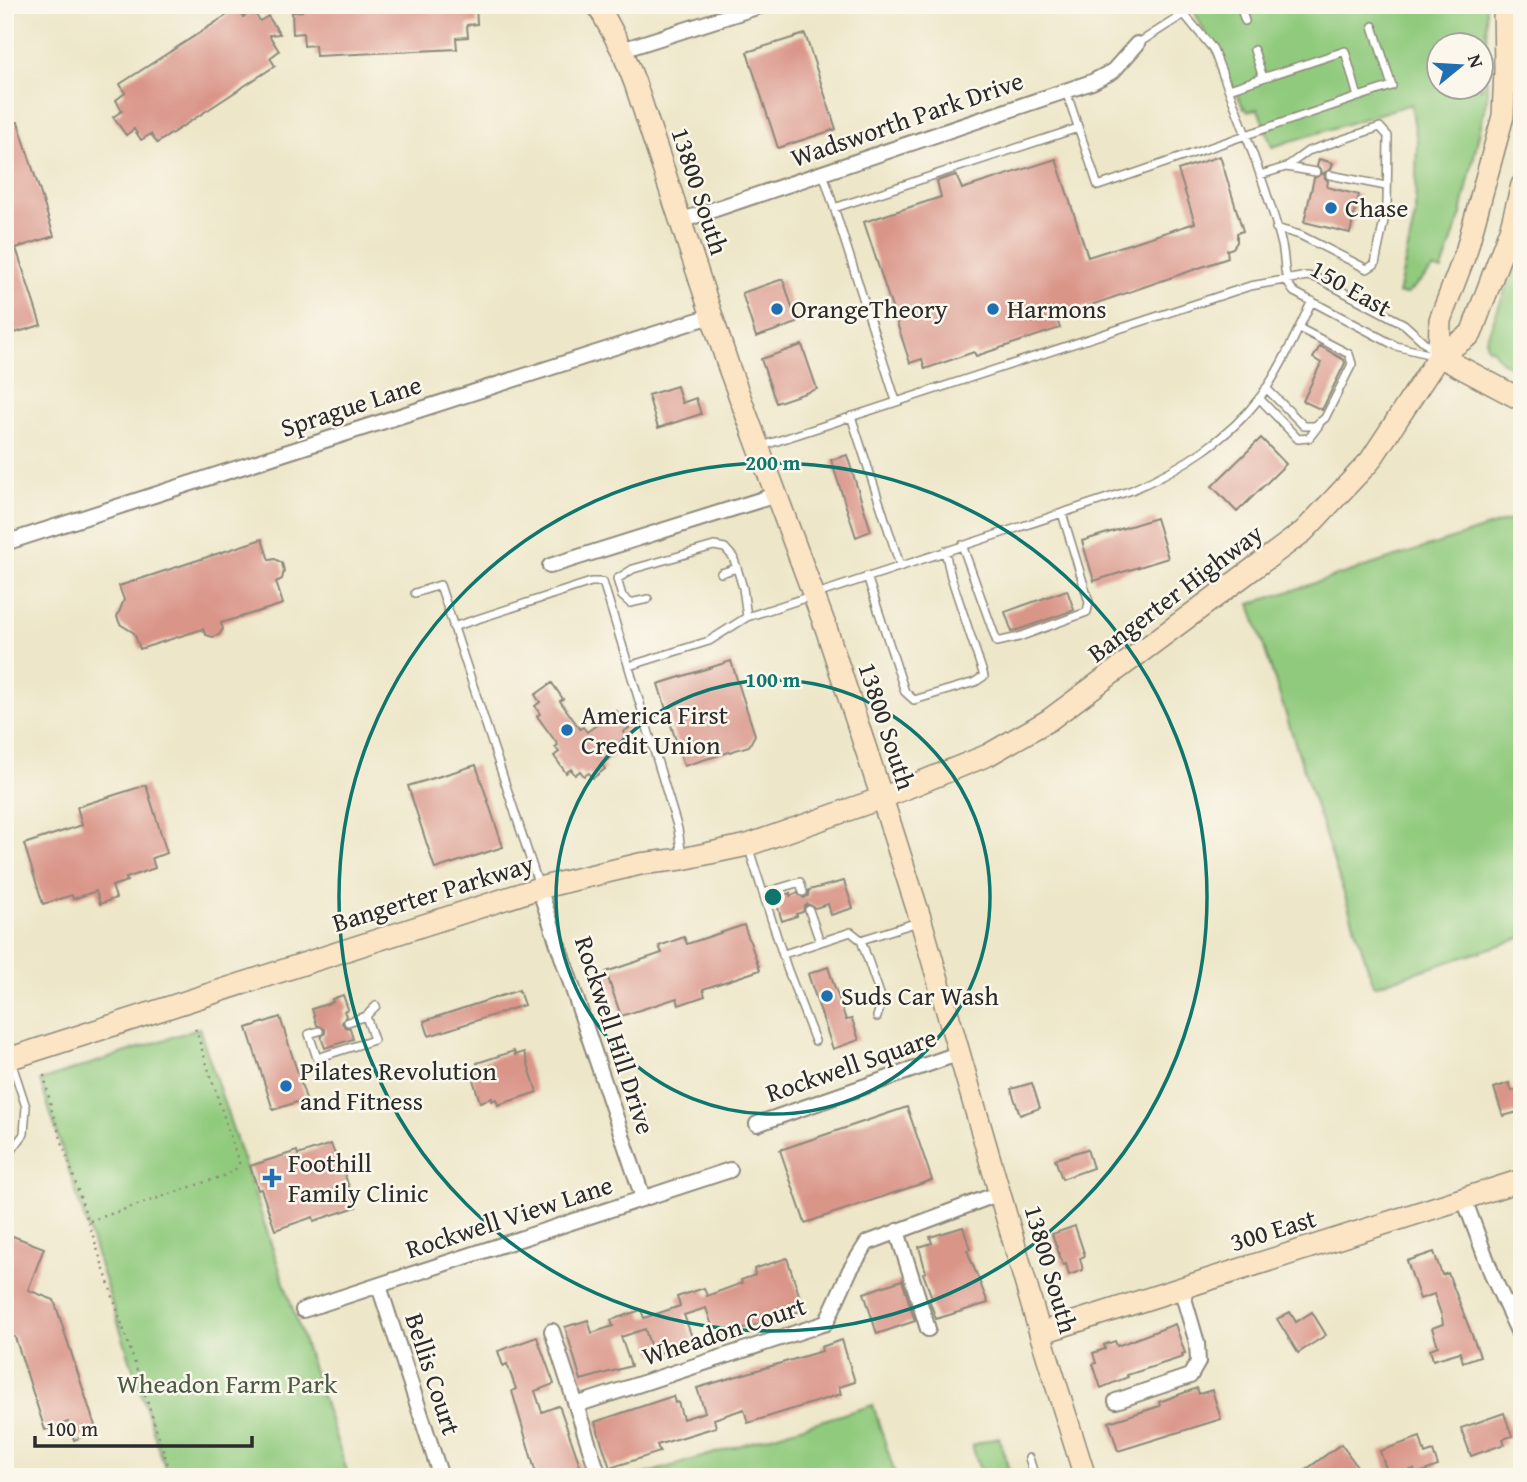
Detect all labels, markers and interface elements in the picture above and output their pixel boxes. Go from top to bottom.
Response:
north arrow [1426,32,1496,102]
text: N [1461,50,1492,71]
street label: Wadsworth Park Drive [785,60,1028,177]
street label: 13800 South [662,122,740,260]
place label: Chase [1345,188,1409,227]
marker: Chase [1323,200,1339,216]
street label: 150 East [1303,249,1399,327]
place label: OrangeTheory [791,289,948,328]
place label: Harmons [1007,289,1107,328]
marker: OrangeTheory [769,301,785,317]
marker: Harmons [985,301,1001,317]
street label: Sprague Lane [275,364,426,447]
text: 200 m [745,447,801,478]
street label: Bangerter Highway [1079,514,1271,672]
street label: 13800 South [849,657,927,795]
text: 100 m [745,664,801,695]
place label: America First Credit Union [581,695,728,764]
marker: America First Credit Union [559,722,575,738]
street label: Bangerter Parkway [327,843,538,942]
centre of rings [761,885,785,909]
street label: Rockwell Hill Drive [565,931,666,1139]
place label: Suds Car Wash [841,976,999,1015]
marker: Suds Car Wash [819,988,835,1004]
street label: Rockwell Square [760,1017,941,1112]
place label: Pilates Revolution and Fitness [300,1051,497,1120]
marker: Pilates Revolution and Fitness [278,1078,294,1094]
place label: Foothill Family Clinic [288,1143,429,1212]
street label: Rockwell View Lane [400,1165,617,1268]
marker: Foothill Family Clinic [262,1168,282,1188]
street label: 300 East [1225,1198,1321,1261]
street label: 13800 South [1015,1200,1089,1338]
street label: Wheadon Court [637,1286,811,1375]
street label: Bellis Court [395,1308,472,1440]
park label: Wheadon Farm Park [117,1364,338,1403]
scale bar [35,1405,252,1449]
text: 100 m [46,1413,98,1444]

